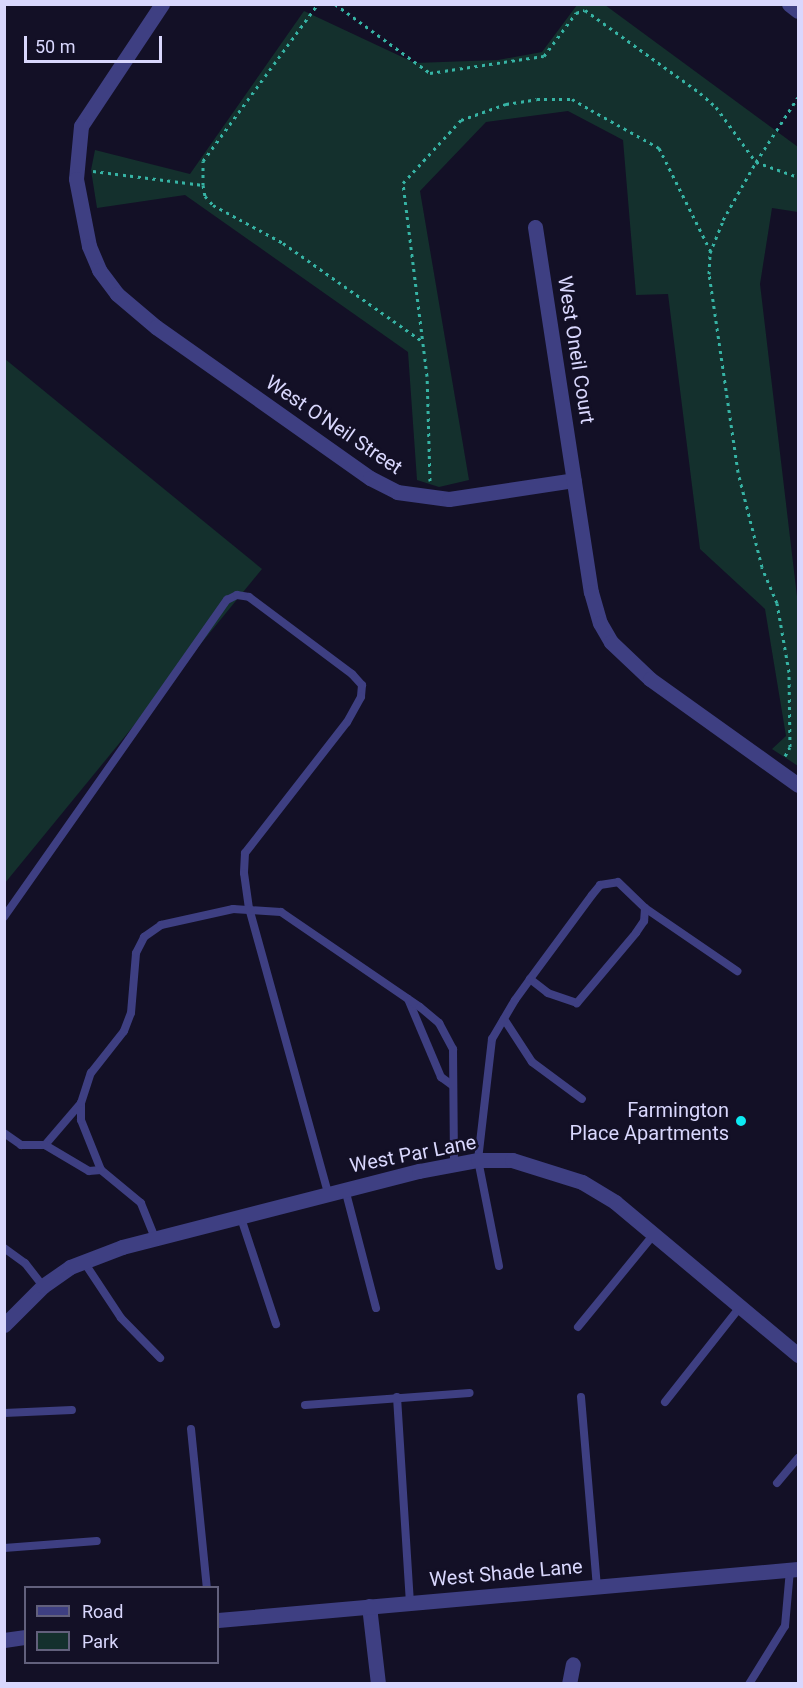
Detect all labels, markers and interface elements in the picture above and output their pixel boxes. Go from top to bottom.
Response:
scale bar [27,24,165,62]
text: 50 m [35,36,75,57]
street label: West Oneil Court [552,274,600,426]
street label: West O'Neil Street [261,370,407,480]
place label: Farmington Place Apartments [570,1098,729,1145]
marker: Farmington Place Apartments [734,1114,748,1128]
street label: West Par Lane [348,1130,478,1178]
street label: West Shade Lane [428,1554,584,1592]
legend [24,1586,219,1664]
text: Road [82,1601,123,1622]
text: Park [82,1631,118,1652]

